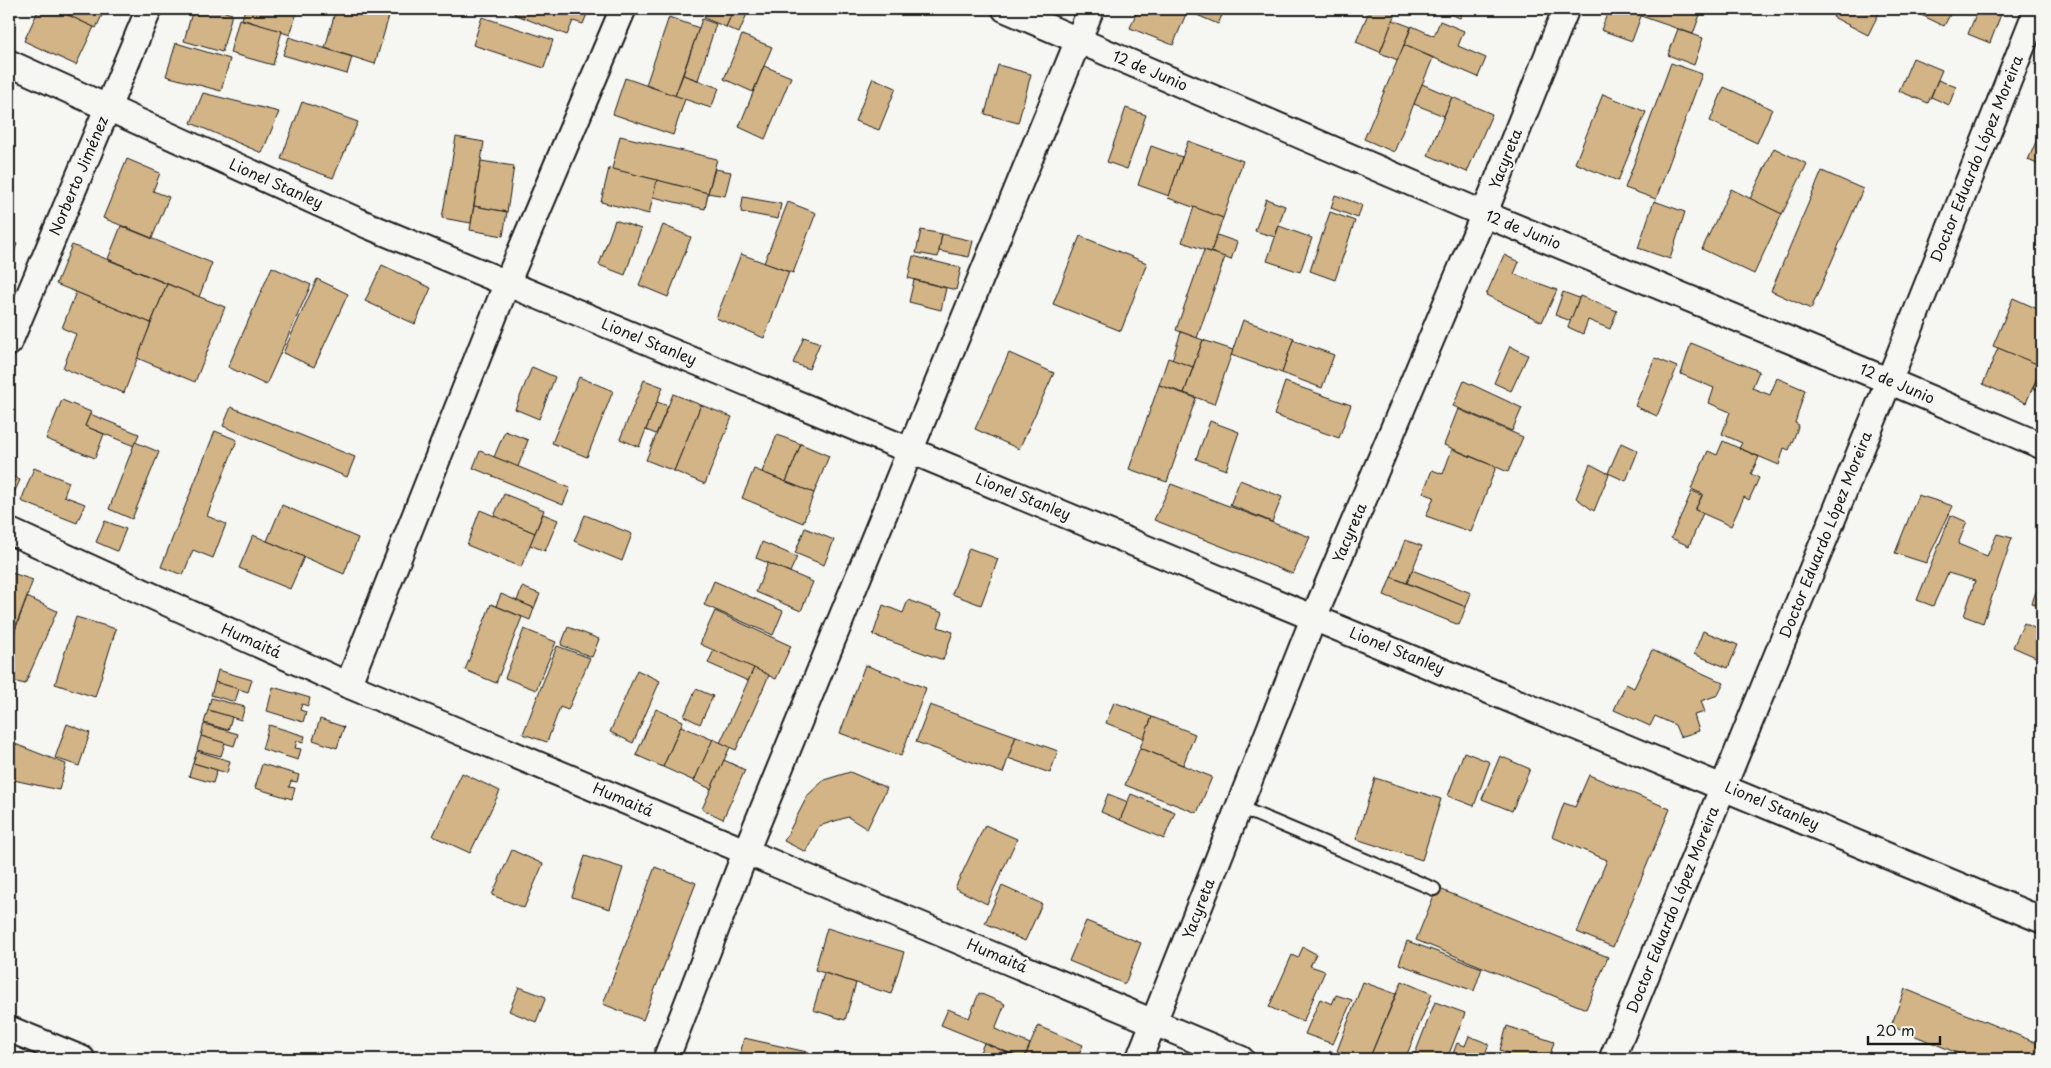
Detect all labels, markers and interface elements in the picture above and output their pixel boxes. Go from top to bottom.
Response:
street label: 12 de Junio [1109,43,1192,96]
street label: Doctor Eduardo López Moreira [1923,51,2028,265]
street label: Norberto Jiménez [42,112,113,239]
street label: Yacyreta [1482,125,1527,192]
street label: Lionel Stanley [226,152,327,214]
street label: 12 de Junio [1482,203,1565,254]
street label: Lionel Stanley [598,311,701,370]
street label: 12 de Junio [1856,356,1939,409]
street label: Doctor Eduardo López Moreira [1772,427,1877,641]
street label: Lionel Stanley [972,466,1075,525]
street label: Yacyreta [1326,499,1372,566]
street label: Humaitá [218,616,286,663]
street label: Lionel Stanley [1346,620,1449,679]
street label: Lionel Stanley [1722,774,1824,835]
street label: Humaitá [590,776,658,822]
street label: Doctor Eduardo López Moreira [1619,802,1724,1016]
street label: Yacyreta [1176,875,1220,942]
street label: Humaitá [964,932,1032,978]
scale bar [1868,1013,1941,1045]
text: 20 m [1876,1018,1915,1041]

